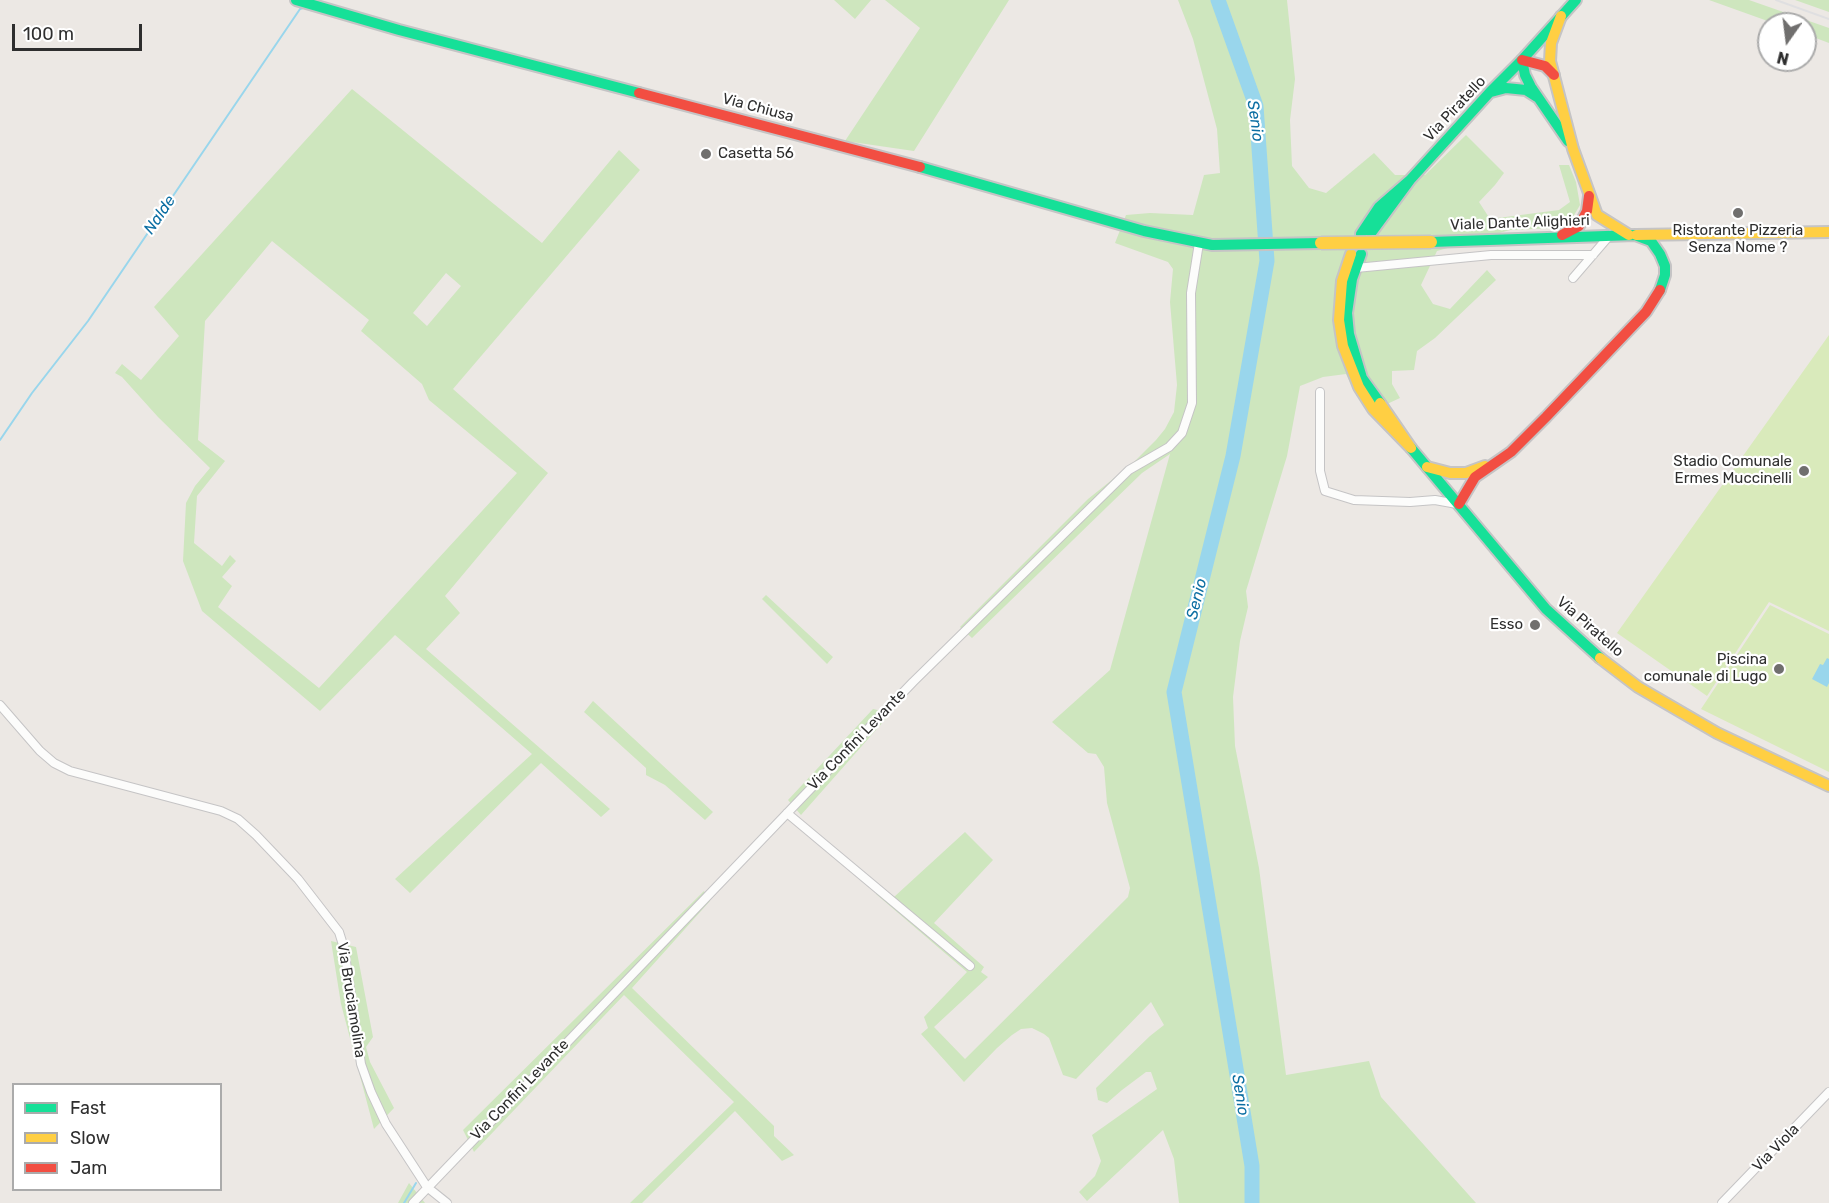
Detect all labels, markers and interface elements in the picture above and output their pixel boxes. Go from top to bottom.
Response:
scale bar [15,12,146,50]
north arrow [1757,12,1817,72]
text: 100 m [23,23,74,45]
text: N [1775,47,1791,69]
street label: Via Piratello [1420,73,1490,145]
street label: Via Chiusa [720,90,796,126]
water label: Senio [1243,99,1267,143]
place label: Casetta 56 [718,145,794,163]
marker: Casetta 56 [699,147,713,161]
water label: Nalde [140,192,180,238]
marker: Ristorante Pizzeria Senza Nome ? [1731,206,1745,220]
street label: Viale Dante Alighieri [1450,212,1590,234]
place label: Ristorante Pizzeria Senza Nome ? [1673,222,1803,257]
place label: Stadio Comunale Ermes Muccinelli [1673,453,1792,488]
marker: Stadio Comunale Ermes Muccinelli [1797,464,1811,478]
water label: Senio [1183,577,1211,621]
street label: Via Piratello [1553,593,1627,661]
place label: Esso [1490,616,1523,634]
marker: Esso [1528,618,1542,632]
place label: Piscina comunale di Lugo [1644,651,1767,686]
marker: Piscina comunale di Lugo [1772,662,1786,676]
street label: Via Confini Levante [804,686,910,794]
street label: Via Bruciamolina [333,941,369,1059]
street label: Via Confini Levante [467,1036,573,1144]
water label: Senio [1227,1073,1253,1117]
legend [12,1083,222,1191]
text: Fast [70,1097,106,1119]
street label: Via Viola [1749,1120,1803,1176]
text: Slow [70,1127,110,1149]
text: Jam [70,1157,107,1179]

